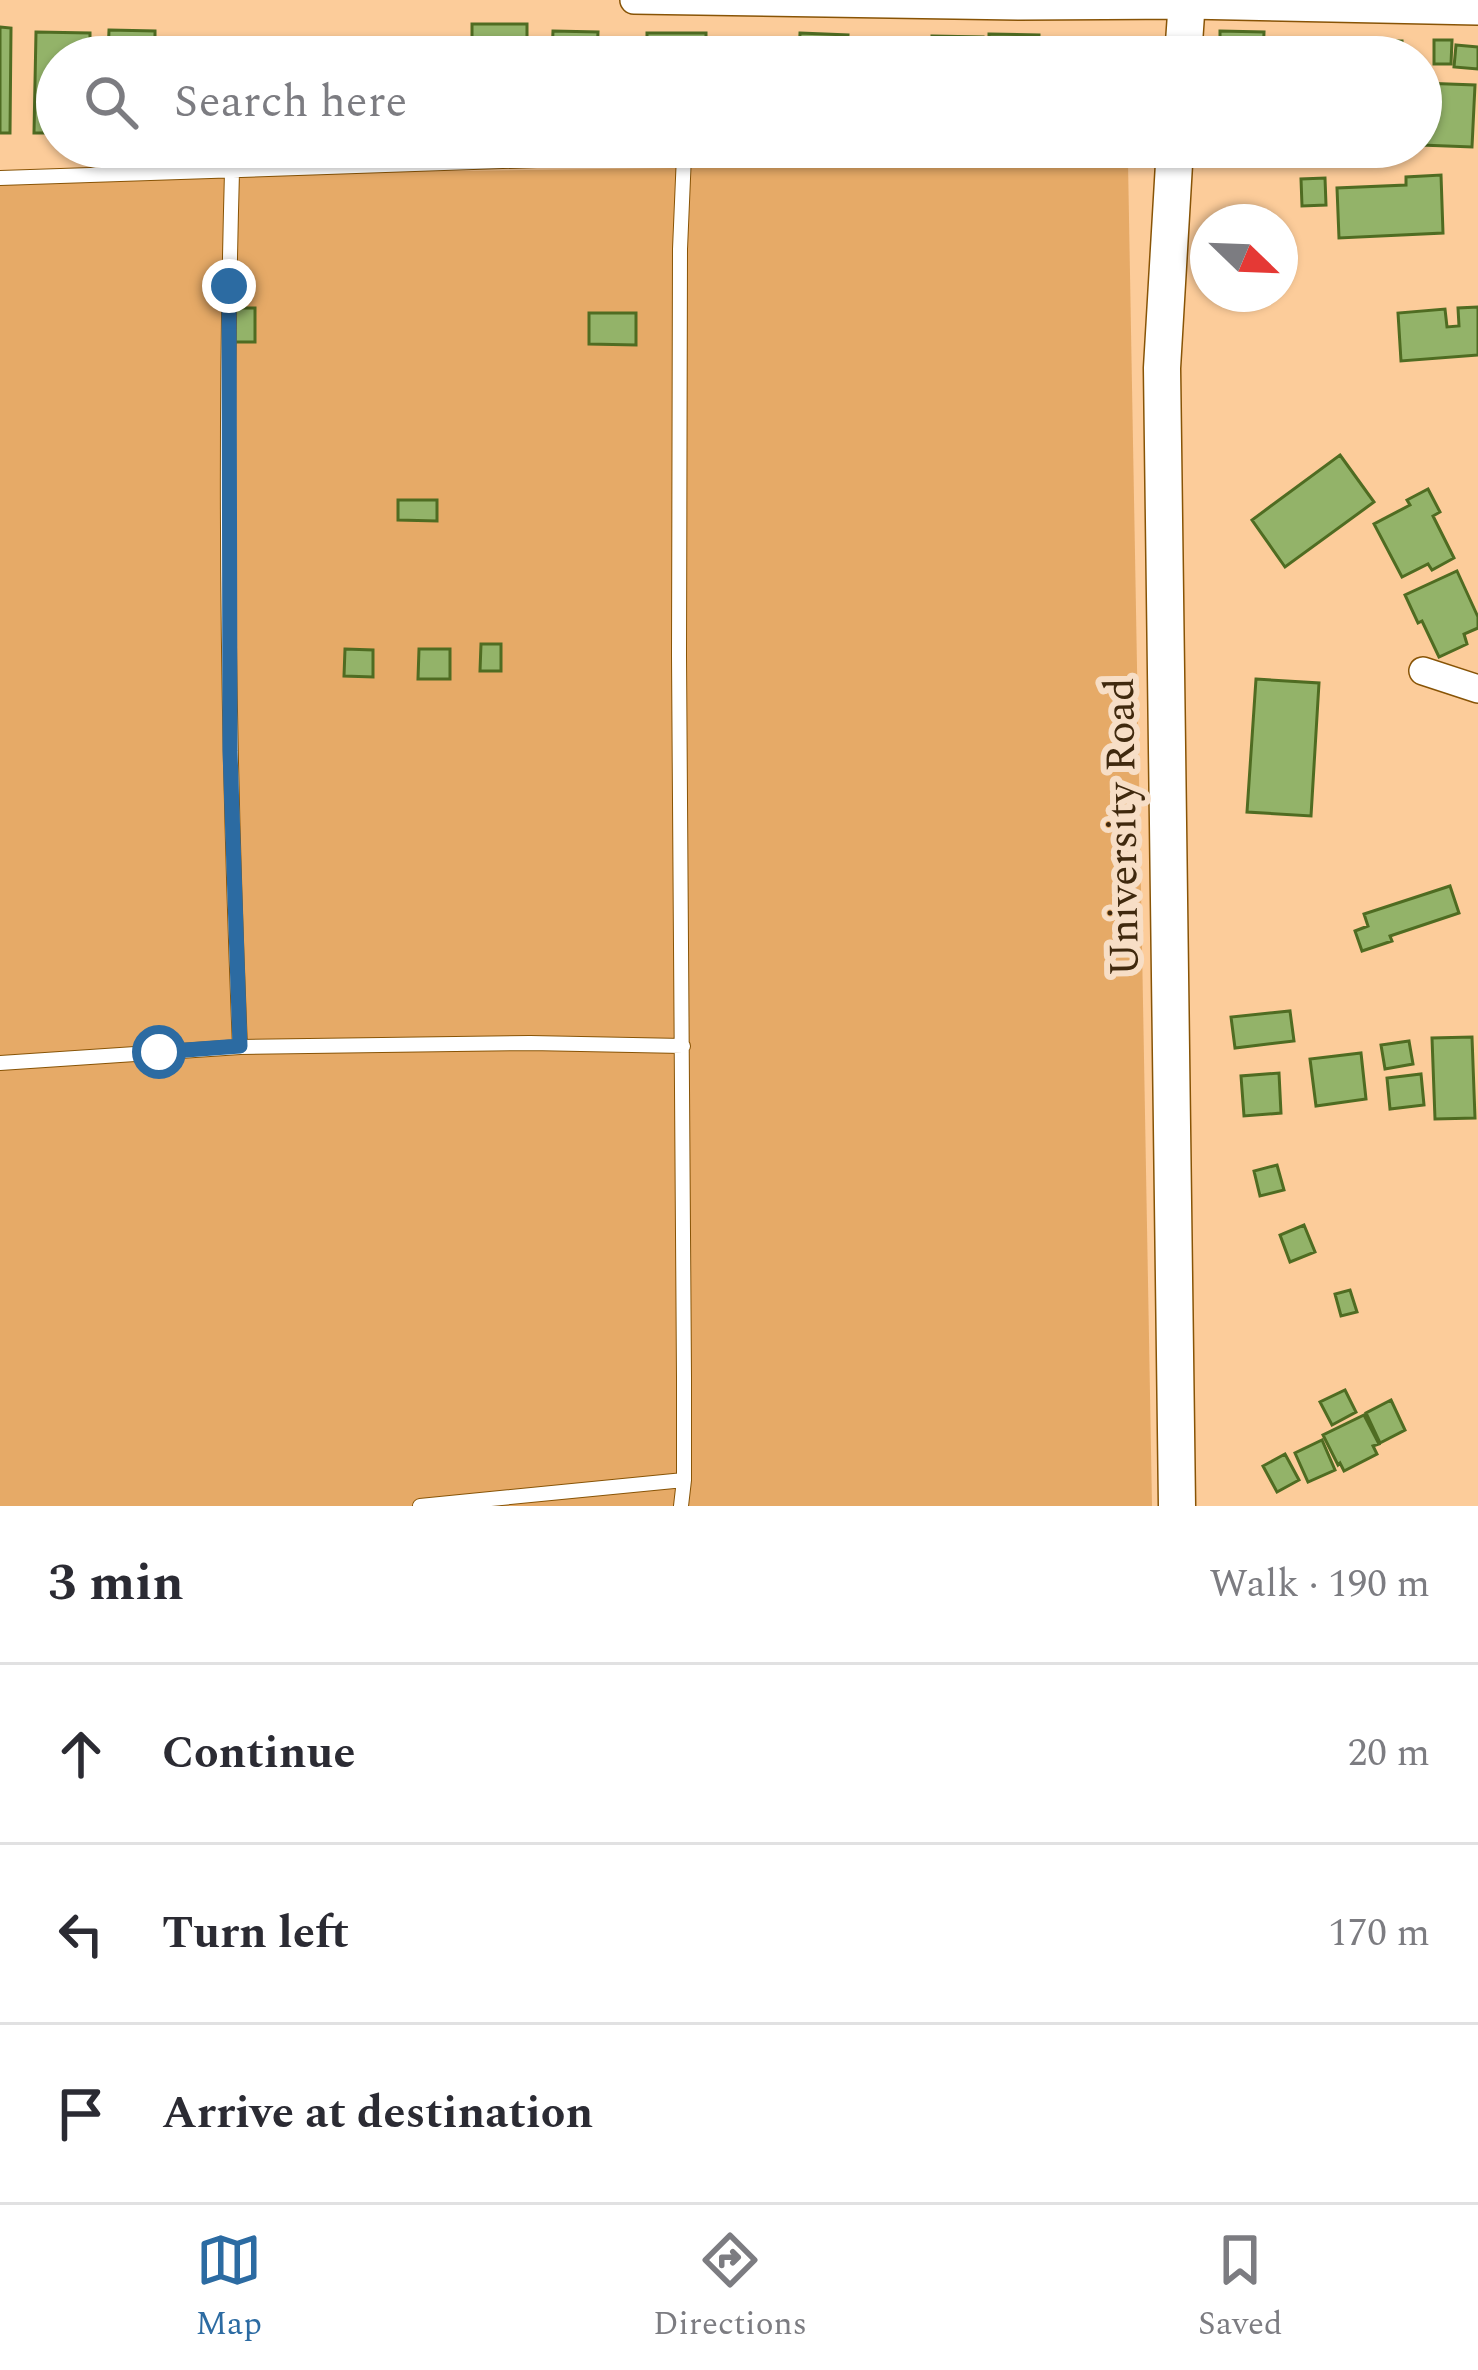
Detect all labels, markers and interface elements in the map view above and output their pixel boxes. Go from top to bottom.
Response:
search box [36,36,1442,168]
text: Search here [174,68,407,137]
icon: search [78,69,144,135]
north arrow [1190,204,1298,312]
route end [202,259,256,313]
street label: University Road [1089,677,1157,977]
route start [132,1025,186,1079]
text: 3 min [48,1545,184,1623]
text: Walk · 190 m [1209,1555,1430,1614]
text: Continue [162,1719,355,1788]
icon: ahead [48,1721,114,1787]
text: 20 m [1348,1724,1430,1783]
text: Turn left [162,1899,349,1968]
icon: left [48,1901,114,1967]
text: 170 m [1328,1904,1430,1963]
text: Arrive at destination [162,2079,593,2148]
icon: arrive [48,2081,114,2147]
tab: Map [195,2227,262,2349]
tab: Directions [653,2227,807,2349]
tab: Saved [1198,2227,1283,2349]

